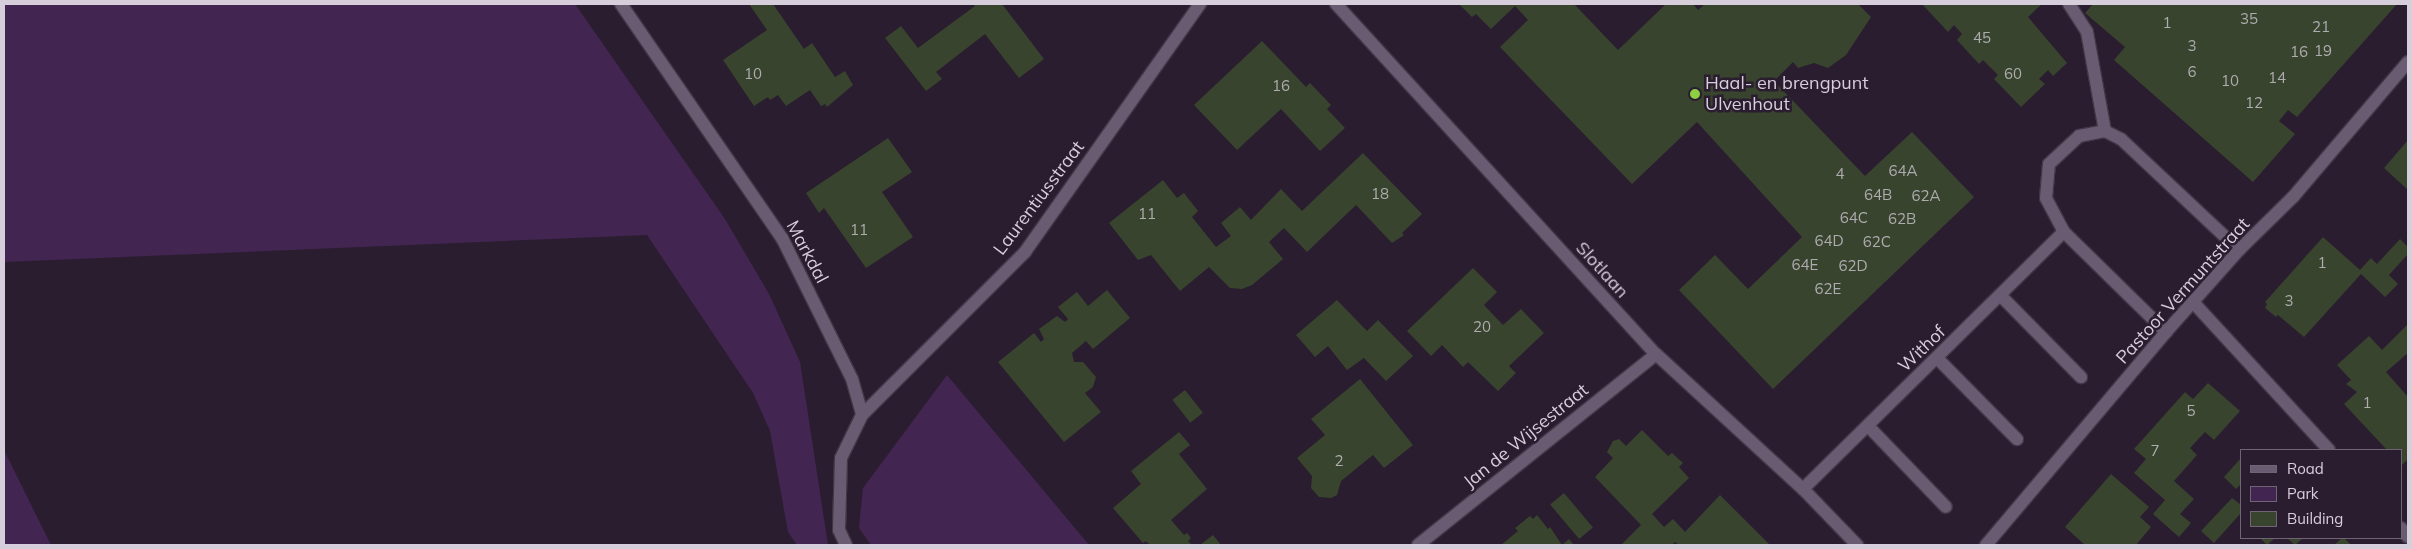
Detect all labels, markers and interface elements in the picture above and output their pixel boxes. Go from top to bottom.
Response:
house number: 35 [2240,10,2258,28]
house number: 1 [2163,14,2171,32]
house number: 21 [2312,18,2330,36]
house number: 45 [1973,29,1991,47]
house number: 3 [2188,37,2196,55]
house number: 19 [2314,42,2332,60]
house number: 16 [2290,43,2308,61]
house number: 6 [2188,63,2196,81]
house number: 10 [744,65,762,83]
house number: 60 [2004,65,2022,83]
house number: 14 [2268,69,2286,87]
house number: 10 [2221,72,2239,90]
place label: Haal- en brengpunt Ulvenhout [1705,73,1869,116]
house number: 16 [1272,77,1290,95]
marker: Haal- en brengpunt Ulvenhout [1689,88,1701,100]
house number: 12 [2245,94,2263,112]
street label: Laurentiusstraat [989,137,1089,259]
house number: 64A [1888,162,1918,180]
house number: 4 [1836,165,1844,183]
house number: 18 [1371,185,1389,203]
house number: 64B [1864,186,1892,204]
house number: 62A [1911,187,1941,205]
house number: 11 [1138,205,1156,223]
house number: 64C [1840,209,1868,227]
house number: 62B [1888,210,1916,228]
street label: Pastoor Vermuntstraat [2112,213,2254,369]
street label: Markdal [782,217,832,287]
house number: 11 [850,221,868,239]
house number: 64D [1814,232,1844,250]
house number: 62C [1863,233,1891,251]
street label: Slotlaan [1571,237,1633,303]
house number: 1 [2318,254,2326,272]
house number: 64E [1792,256,1818,274]
house number: 62D [1838,257,1868,275]
house number: 62E [1815,280,1841,298]
house number: 3 [2285,292,2293,310]
house number: 20 [1473,318,1491,336]
street label: Withof [1894,321,1950,377]
street label: Jan de Wijsestraat [1459,379,1593,493]
house number: 1 [2363,394,2371,412]
house number: 5 [2187,402,2195,420]
house number: 7 [2151,442,2159,460]
legend [2240,449,2402,539]
house number: 2 [1335,452,1343,470]
text: Road [2287,459,2324,478]
text: Park [2287,484,2319,503]
text: Building [2287,509,2343,528]

